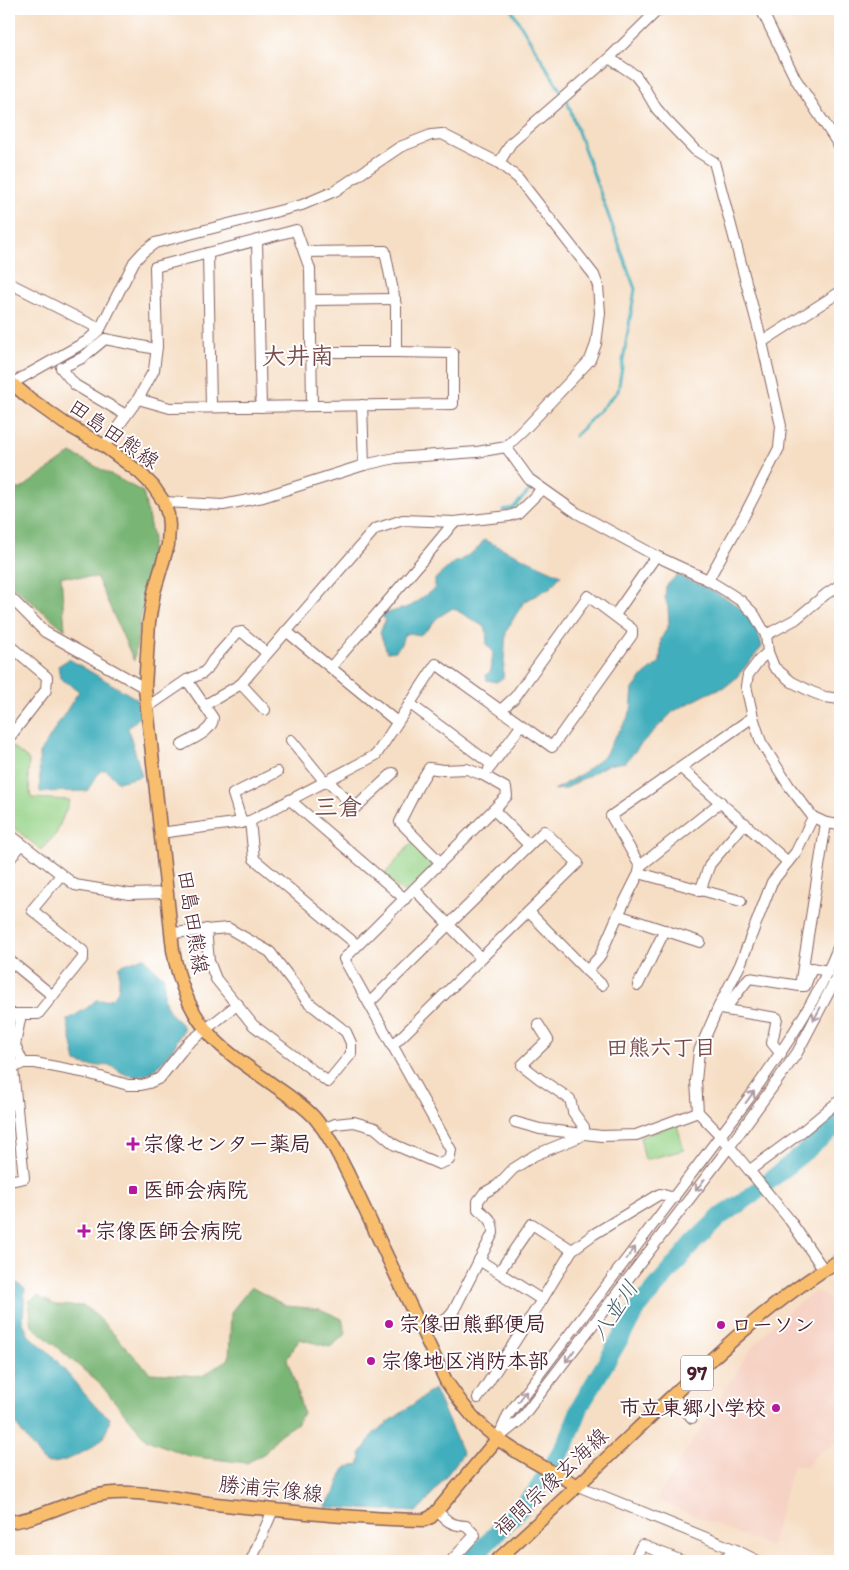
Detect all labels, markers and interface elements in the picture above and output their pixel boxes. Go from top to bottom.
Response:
district label: 大井南 [262,341,334,370]
street label: 田島田熊線 [64,393,164,474]
district label: 三倉 [314,792,362,821]
street label: 田島田熊線 [173,868,214,976]
one-way arrow [812,1007,822,1021]
district label: 田熊六丁目 [606,1034,716,1061]
one-way arrow [745,1090,755,1104]
place label: 宗像センター薬局 [143,1131,311,1156]
marker: 宗像センター薬局 [127,1138,139,1150]
place label: 医師会病院 [143,1177,248,1202]
one-way arrow [695,1178,705,1192]
marker: 医師会病院 [127,1184,139,1196]
place label: 宗像医師会病院 [95,1218,242,1243]
marker: 宗像医師会病院 [77,1224,91,1238]
one-way arrow [626,1247,637,1260]
water label: 八並川 [585,1275,644,1345]
place label: 宗像田熊郵便局 [399,1311,546,1336]
place label: ローソン [731,1312,815,1337]
marker: 宗像田熊郵便局 [383,1318,395,1330]
marker: ローソン [715,1319,727,1331]
place label: 宗像地区消防本部 [381,1348,549,1373]
one-way arrow [564,1349,575,1362]
marker: 宗像地区消防本部 [365,1355,377,1367]
road number: 97 [681,1356,713,1390]
one-way arrow [516,1390,527,1403]
place label: 市立東郷小学校 [619,1395,766,1420]
marker: 市立東郷小学校 [770,1402,782,1414]
street label: 福間宗像玄海線 [488,1422,613,1541]
street label: 勝浦宗像線 [218,1471,325,1506]

